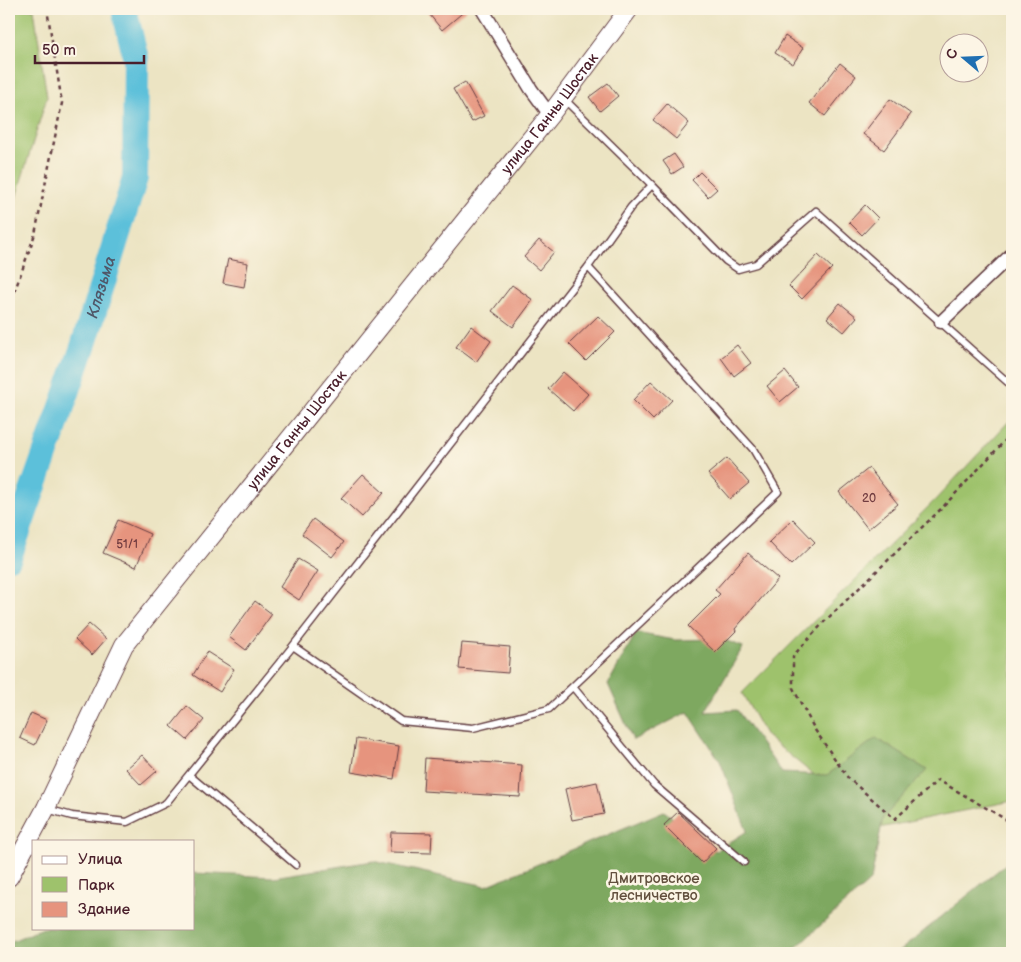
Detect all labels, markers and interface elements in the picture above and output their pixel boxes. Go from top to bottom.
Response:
scale bar [35,32,144,64]
north arrow [938,32,988,82]
text: 50 m [42,41,76,60]
text: С [943,46,962,61]
street label: улица Ганны Шостак [497,49,602,178]
water label: Клязьма [83,254,120,321]
street label: улица Ганны Шостак [243,366,351,493]
house number: 20 [862,491,876,506]
house number: 51/1 [116,537,138,552]
legend [32,840,195,930]
text: Улица [78,850,123,869]
park label: Дмитровское лесничество [608,869,700,905]
text: Парк [78,876,115,895]
text: Здание [78,900,130,919]

